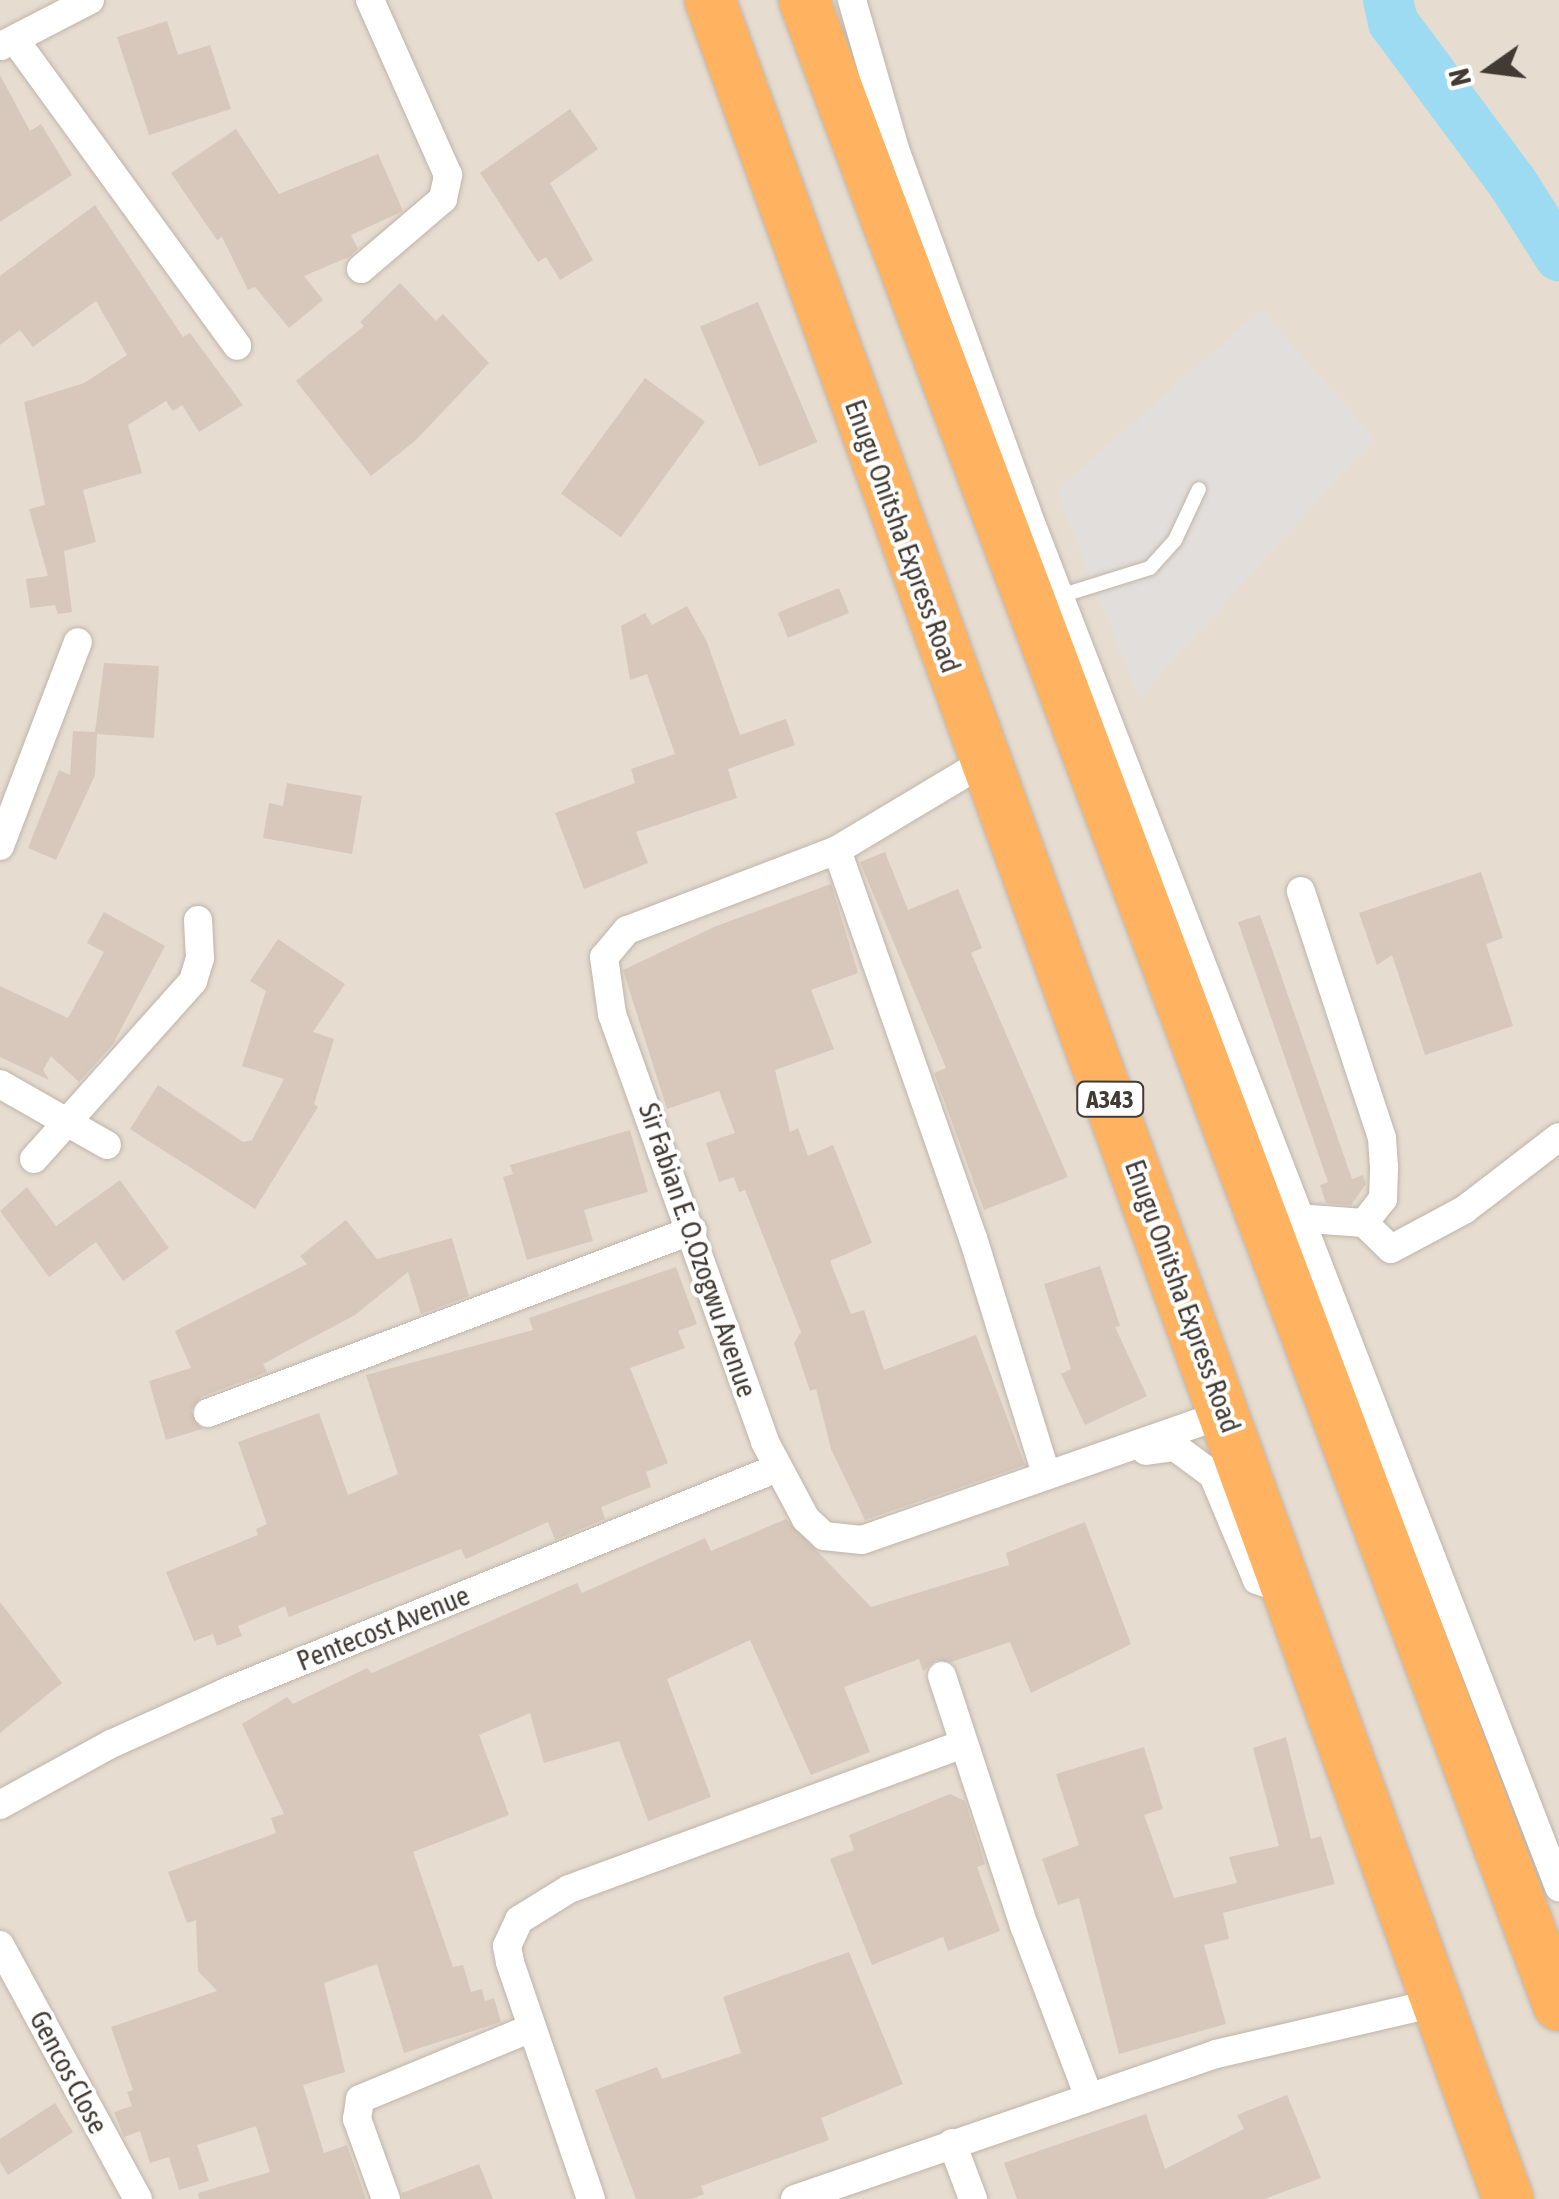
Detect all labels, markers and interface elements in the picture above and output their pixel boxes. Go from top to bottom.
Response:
north arrow [1439,20,1539,120]
text: N [1442,65,1477,89]
street label: Enugu Onitsha Express Road [838,395,968,677]
road number: A343 [1075,1079,1145,1119]
street label: Sir Fabian E. O.Ozogwu Avenue [632,1099,764,1401]
street label: Enugu Onitsha Express Road [1118,1155,1248,1437]
street label: Pentecost Avenue [292,1578,474,1678]
street label: Gencos Close [23,2005,115,2139]

